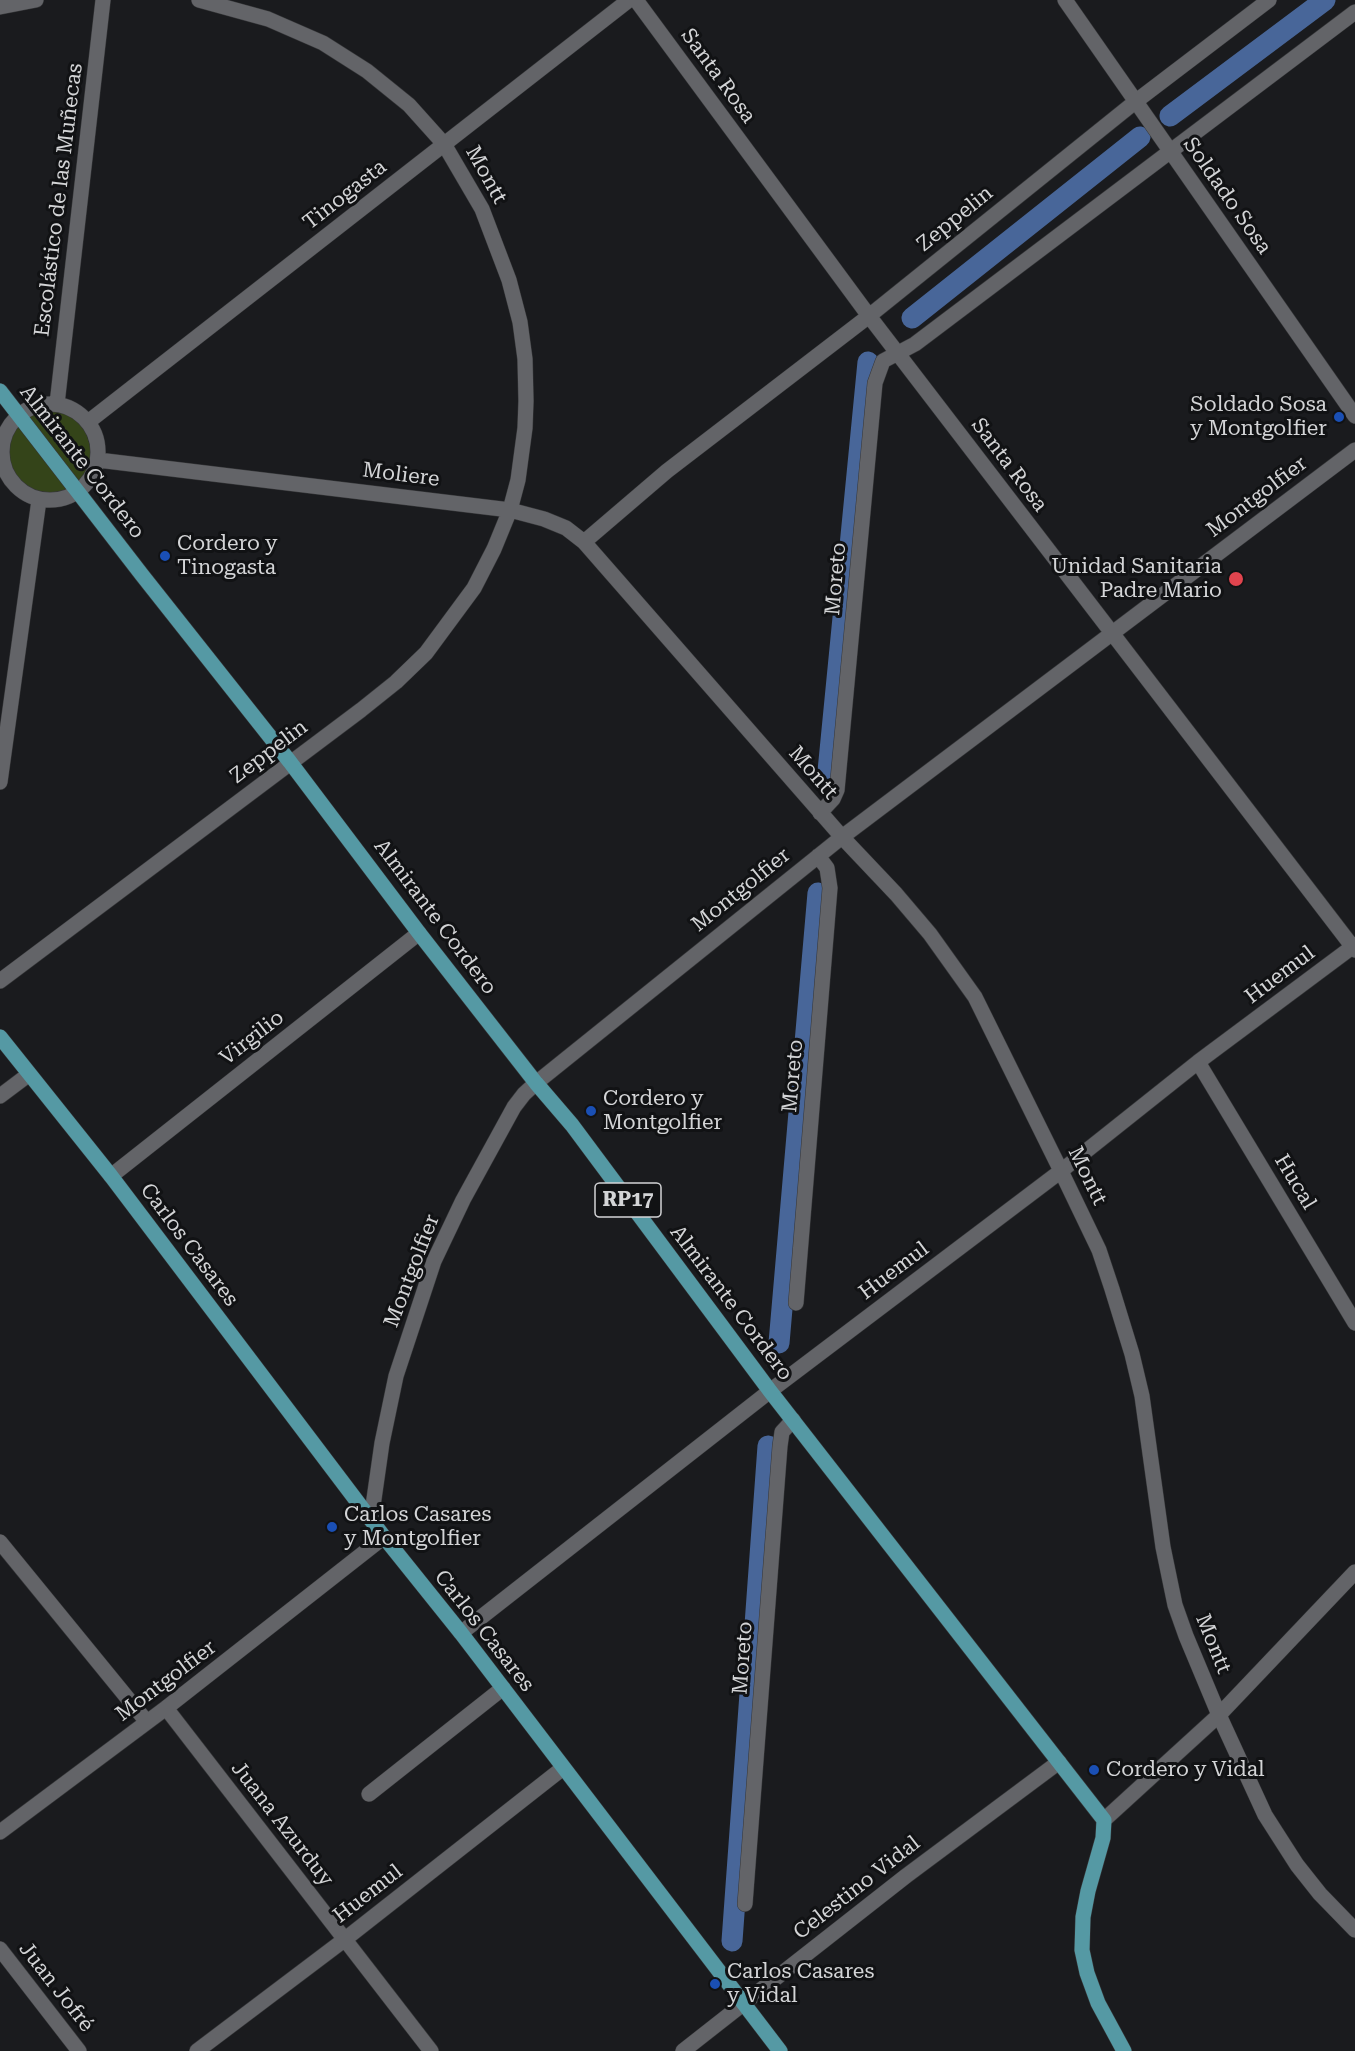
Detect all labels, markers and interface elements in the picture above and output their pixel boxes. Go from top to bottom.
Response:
street label: Santa Rosa [675,24,761,128]
street label: Escolástico de las Muñecas [30,62,88,338]
street label: Soldado Sosa [1177,133,1277,259]
street label: Montt [460,142,512,208]
street label: Tinogasta [298,155,392,235]
street label: Zeppelin [912,181,998,257]
street label: Almirante Cordero [14,380,150,544]
place label: Soldado Sosa y Montgolfier [1190,392,1327,442]
marker: Soldado Sosa y Montgolfier [1332,410,1346,424]
street label: Santa Rosa [966,413,1052,517]
street label: Montgolfier [1202,451,1312,543]
street label: Moliere [361,458,441,492]
place label: Cordero y Tinogasta [177,531,278,581]
street label: Moreto [820,541,852,617]
marker: Cordero y Tinogasta [158,549,172,563]
place label: Unidad Sanitaria Padre Mario [1051,554,1222,604]
marker: Unidad Sanitaria Padre Mario [1227,570,1245,588]
street label: Zeppelin [225,715,313,789]
street label: Montt [783,741,843,805]
street label: Almirante Cordero [368,834,502,1000]
street label: Montgolfier [687,843,795,937]
street label: Huemul [1240,941,1320,1009]
street label: Virgilio [215,1005,289,1071]
street label: Moreto [777,1038,809,1114]
place label: Cordero y Montgolfier [603,1086,722,1136]
marker: Cordero y Montgolfier [584,1104,598,1118]
street label: Montt [1062,1143,1112,1209]
street label: Hucal [1269,1150,1321,1214]
street label: Carlos Casares [135,1179,243,1311]
road number: RP17 [595,1183,661,1217]
street label: Montgolfier [379,1211,445,1331]
street label: Almirante Cordero [664,1220,798,1386]
street label: Huemul [854,1237,934,1305]
place label: Carlos Casares y Montgolfier [344,1502,491,1552]
marker: Carlos Casares y Montgolfier [325,1520,339,1534]
street label: Carlos Casares [429,1565,539,1697]
street label: Montt [1190,1610,1236,1678]
street label: Moreto [728,1621,758,1695]
street label: Montgolfier [111,1635,221,1727]
street label: Juana Azurduy [225,1757,339,1891]
place label: Cordero y Vidal [1106,1757,1265,1783]
marker: Cordero y Vidal [1087,1763,1101,1777]
street label: Celestino Vidal [789,1831,925,1945]
street label: Huemul [329,1859,407,1929]
street label: Juan Jofré [13,1937,99,2037]
place label: Carlos Casares y Vidal [727,1959,874,2009]
marker: Carlos Casares y Vidal [708,1977,722,1991]

